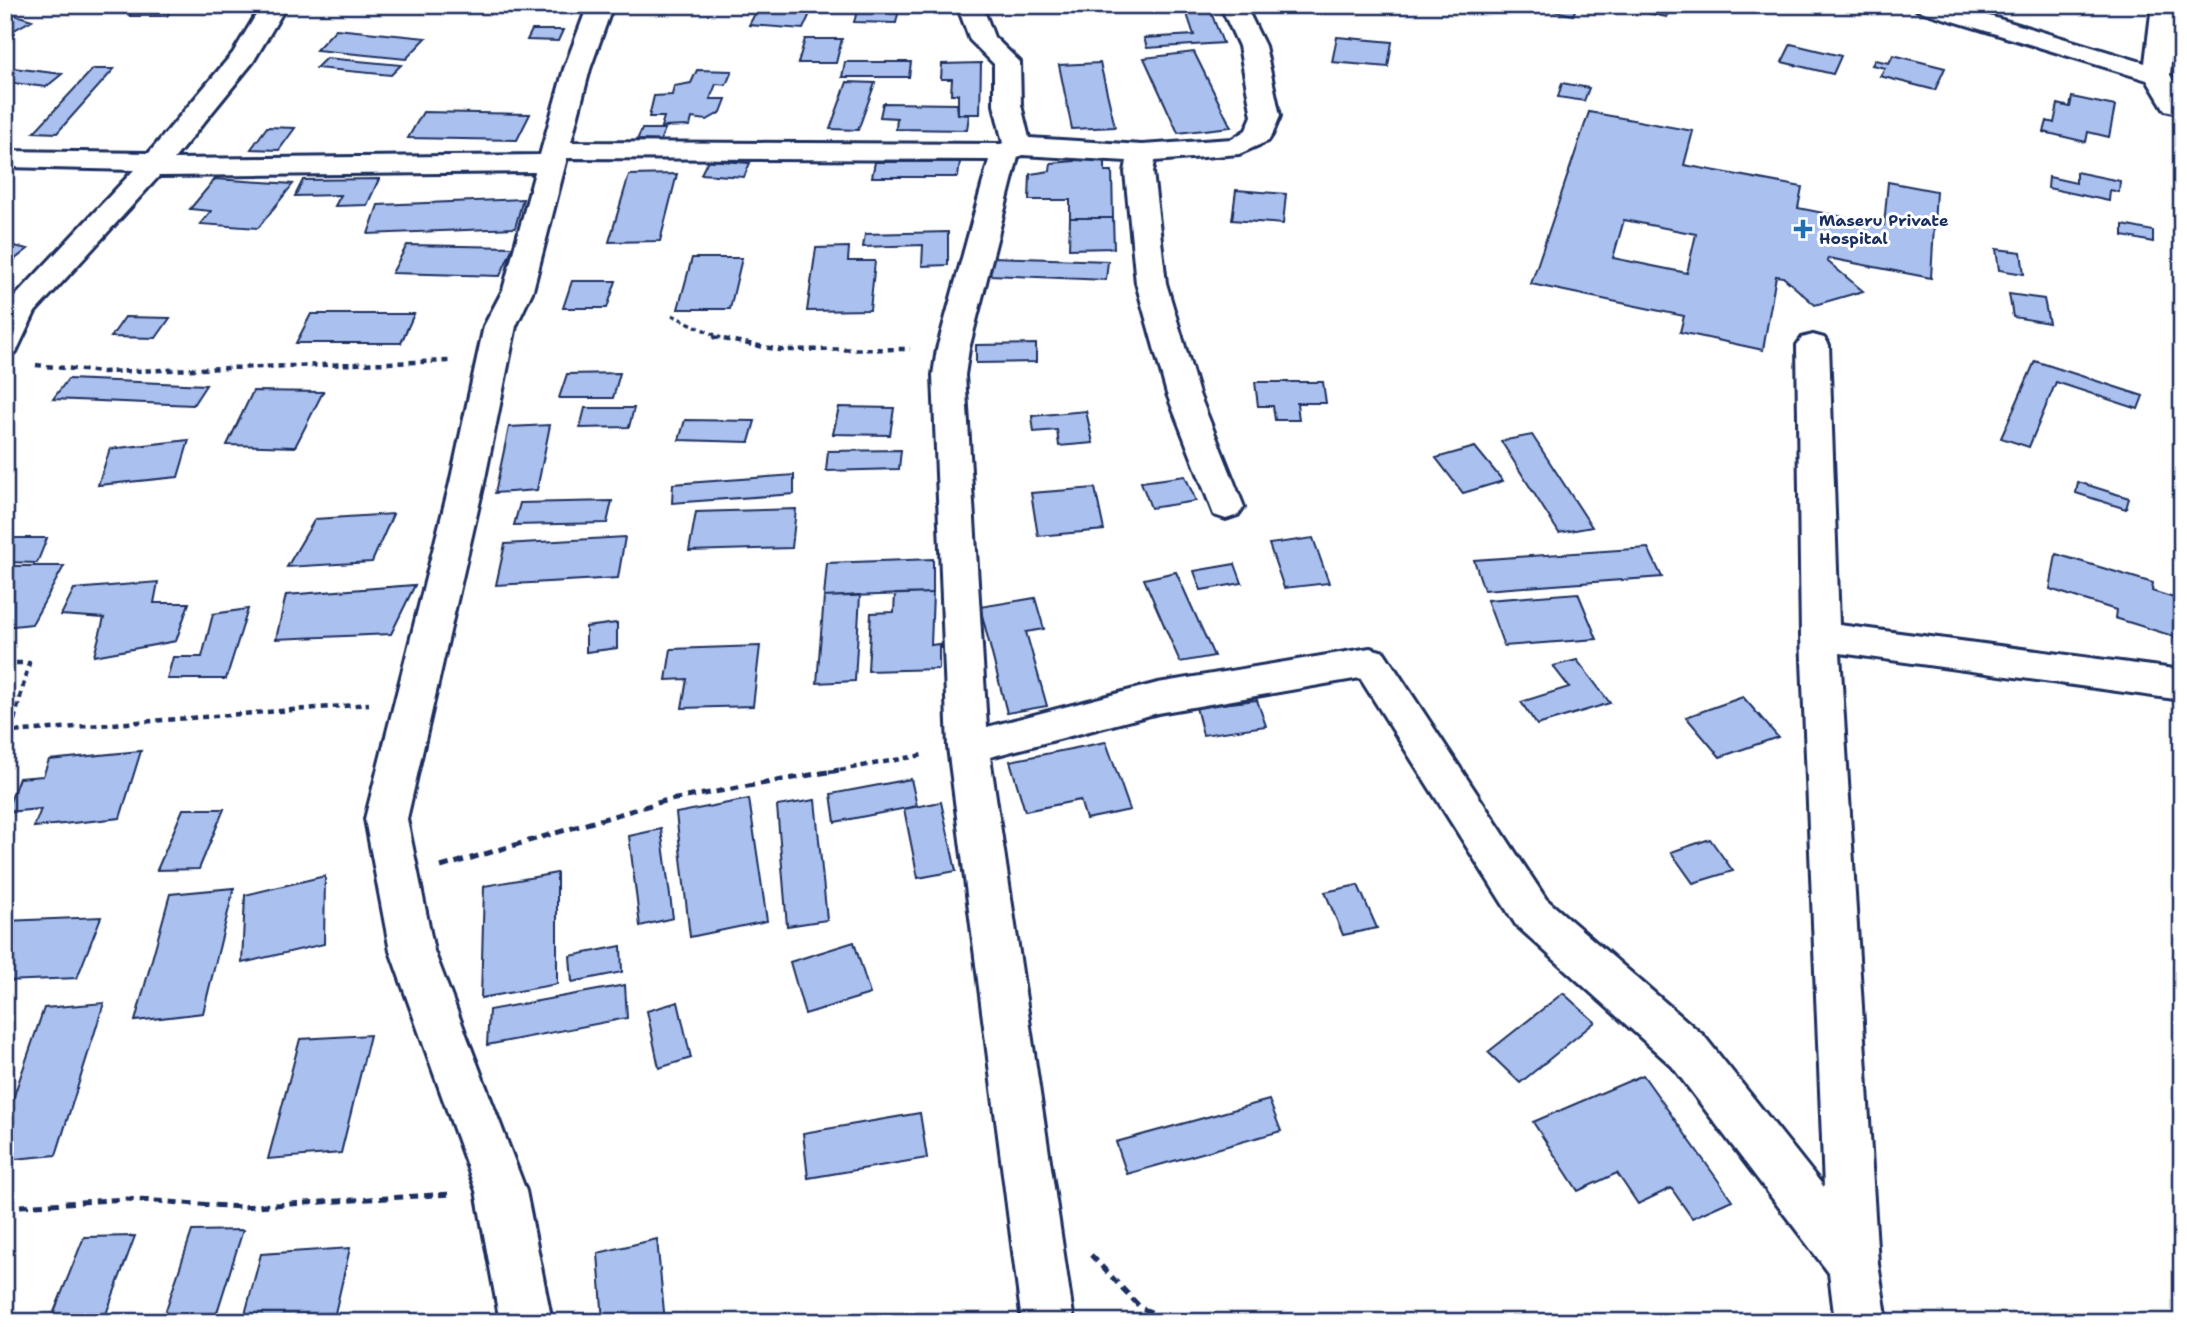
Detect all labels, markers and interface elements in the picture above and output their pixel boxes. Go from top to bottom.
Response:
place label: Maseru Private Hospital [1819,210,1949,249]
marker: Maseru Private Hospital [1793,219,1813,239]

